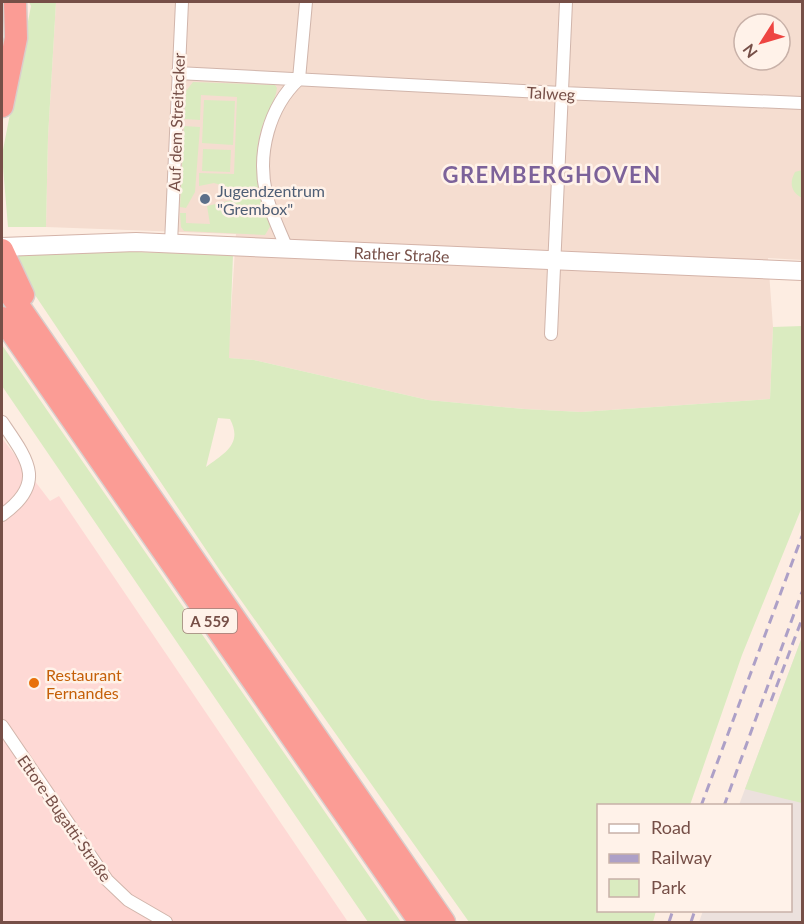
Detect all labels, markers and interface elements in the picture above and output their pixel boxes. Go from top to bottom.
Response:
north arrow [732,12,792,72]
text: N [738,41,761,62]
street label: Auf dem Streitacker [164,52,188,192]
street label: Talweg [526,82,576,104]
district label: GREMBERGHOVEN [442,161,662,188]
place label: Jugendzentrum "Grembox" [217,181,325,218]
marker: Jugendzentrum "Grembox" [198,192,212,206]
street label: Rather Straße [353,242,450,265]
road number: A 559 [183,609,237,633]
place label: Restaurant Fernandes [46,665,122,702]
marker: Restaurant Fernandes [27,676,41,690]
street label: Ettore-Bugatti-Straße [14,751,116,885]
legend [597,804,792,912]
text: Road [651,816,691,838]
text: Railway [651,846,712,868]
text: Park [651,876,687,898]

